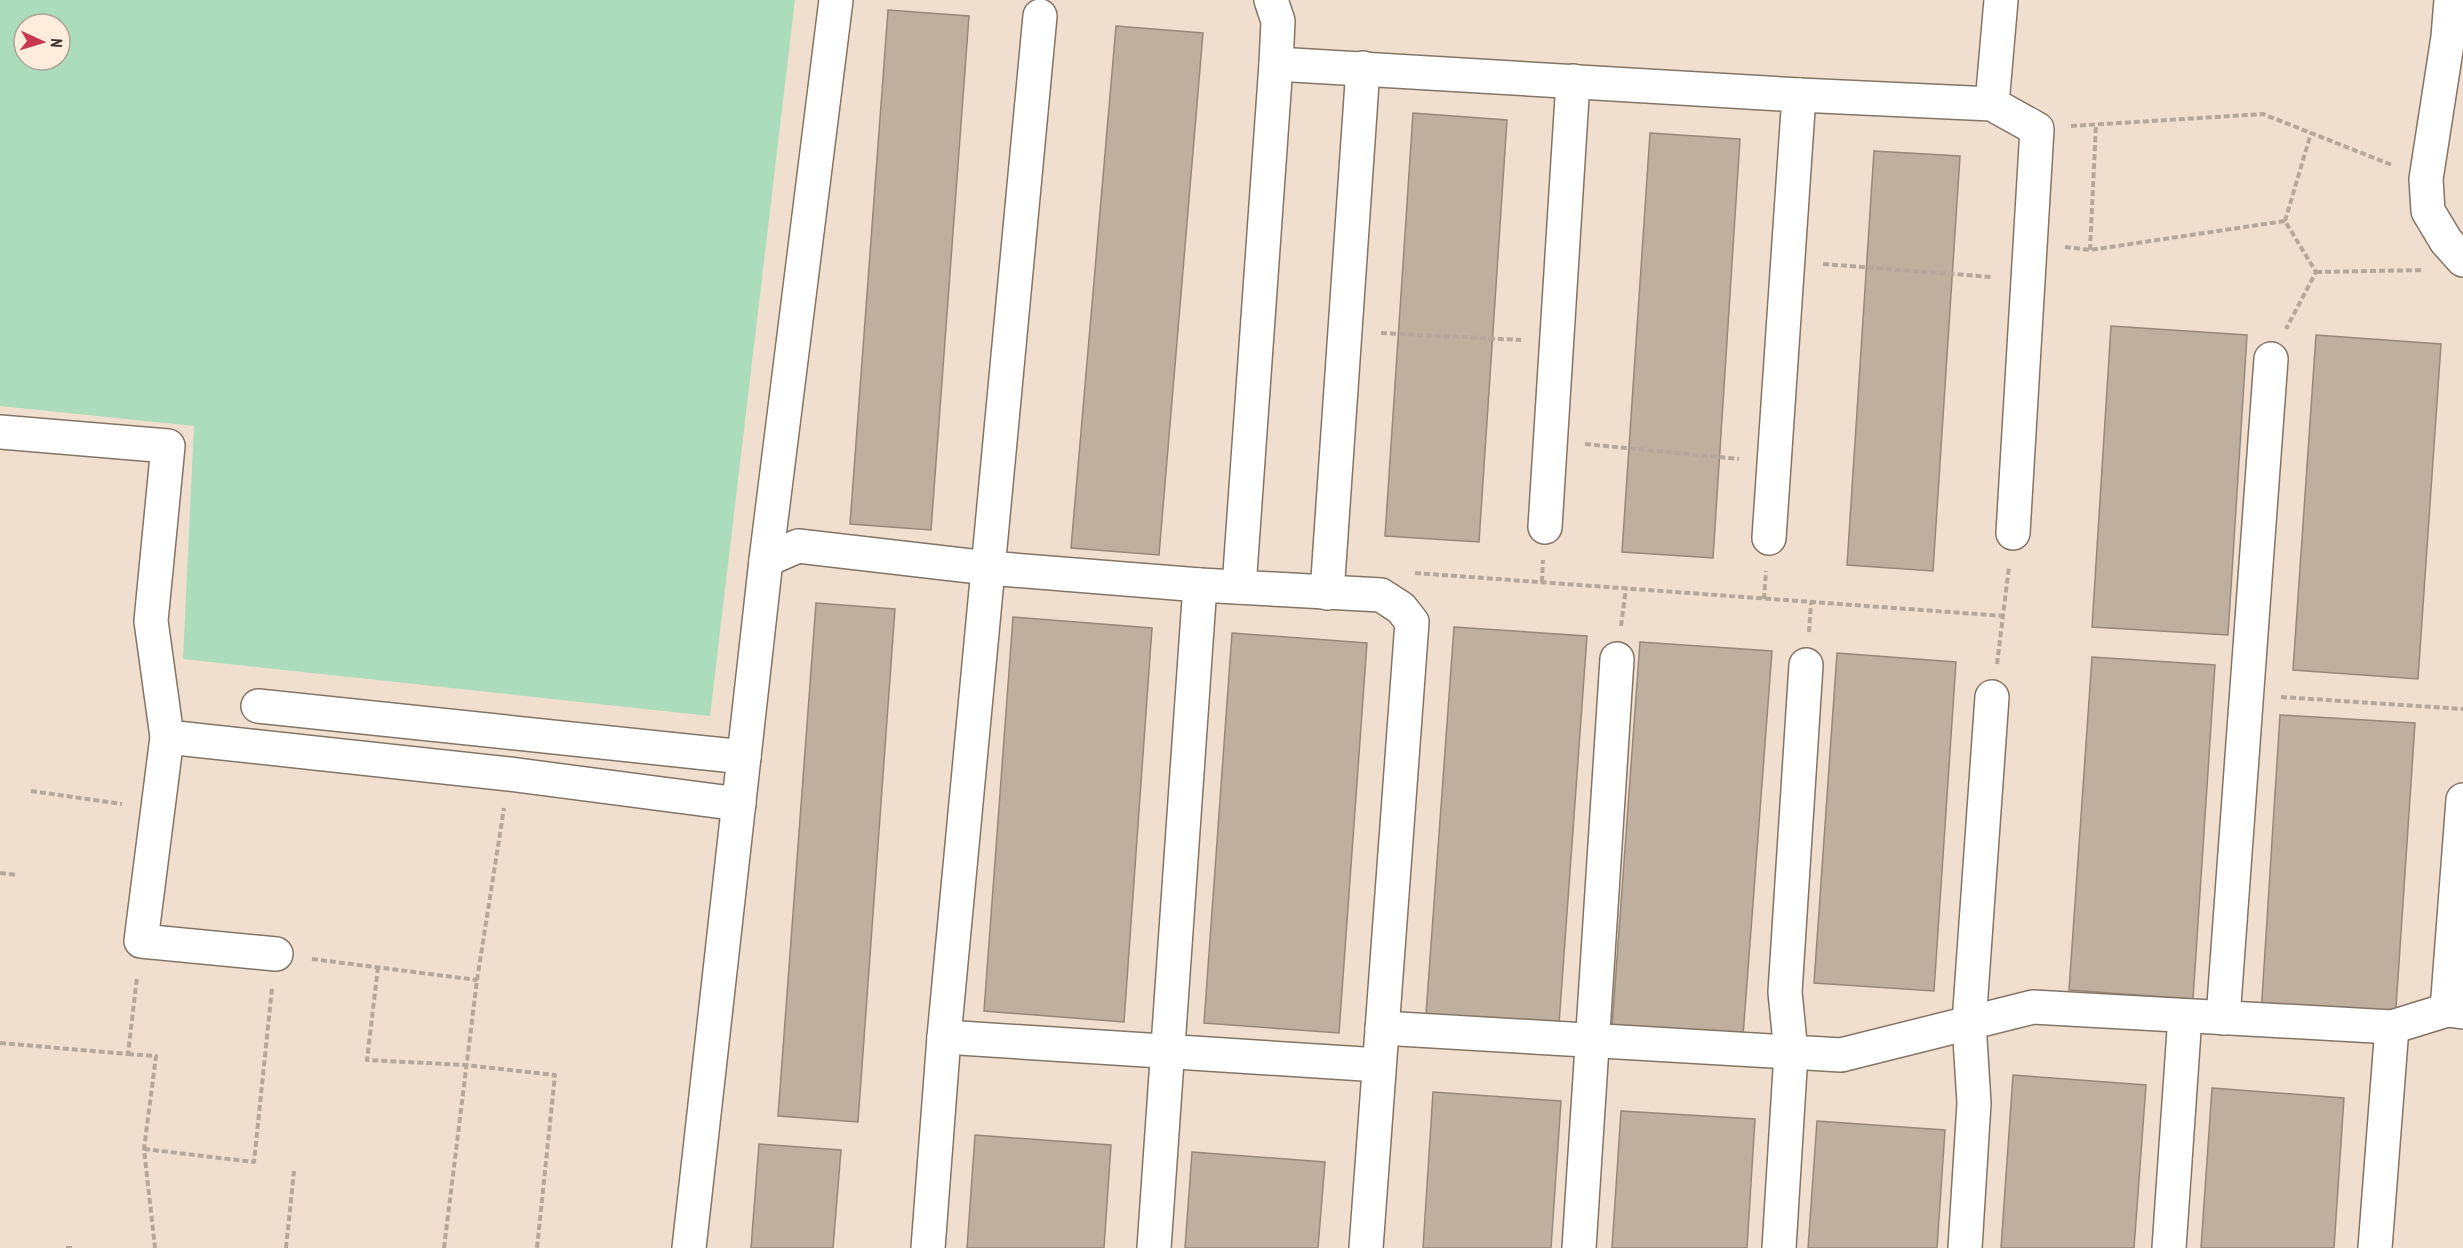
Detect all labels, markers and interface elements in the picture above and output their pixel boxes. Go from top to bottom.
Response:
north arrow [12,12,72,72]
text: N [47,38,67,48]

